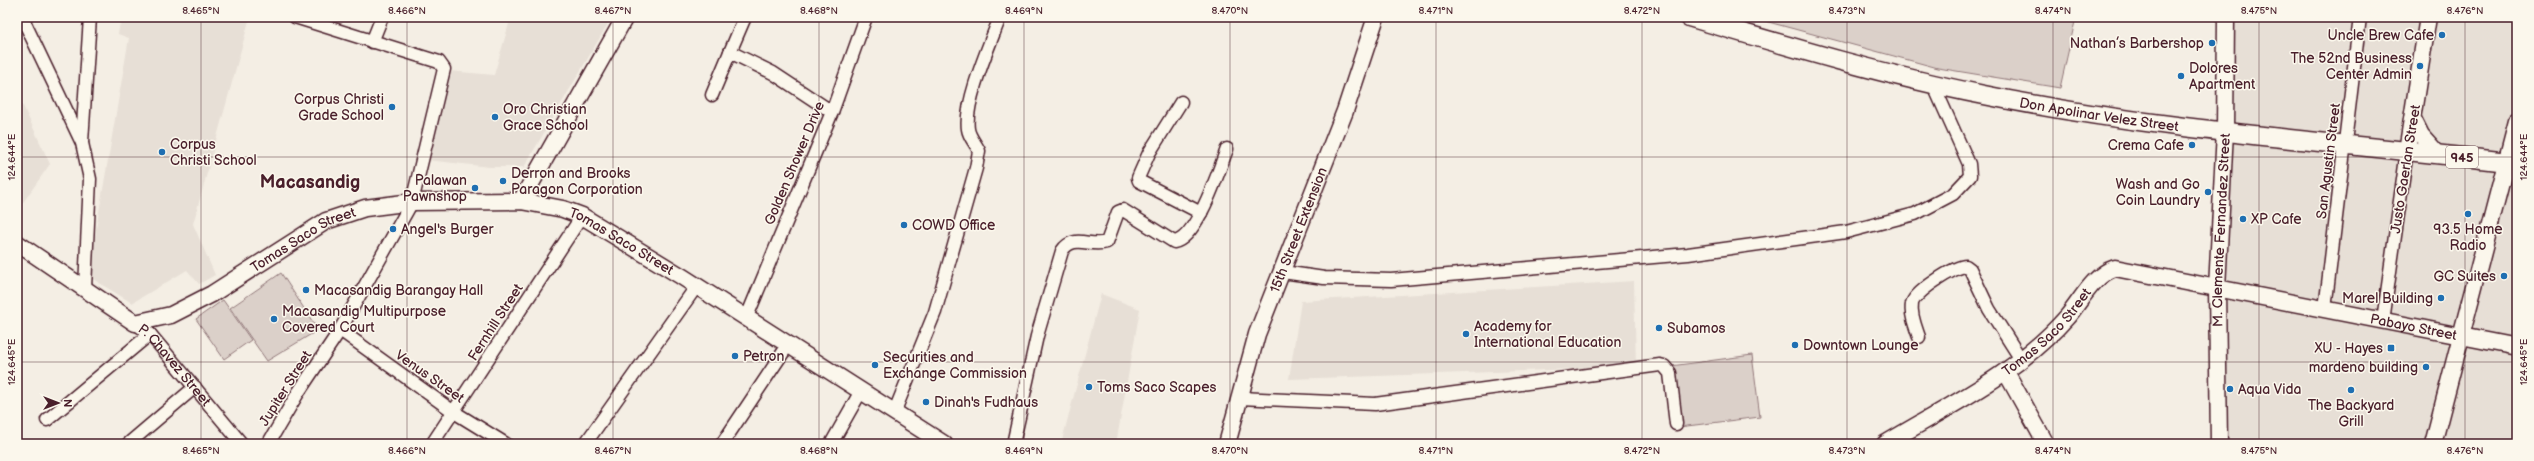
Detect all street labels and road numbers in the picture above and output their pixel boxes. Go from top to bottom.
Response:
street label: Don Apolinar Velez Street [2018,94,2180,135]
street label: Golden Shower Drive [761,99,828,228]
street label: San Agustin Street [2313,101,2344,220]
street label: Justo Gaerlan Street [2387,103,2424,235]
street label: M. Clemente Fernandez Street [2209,132,2234,327]
road number: 945 [2446,146,2478,168]
street label: 15th Street Extension [1266,165,1331,295]
street label: Tomas Saco Street [247,204,358,276]
street label: Tomas Saco Street [567,204,677,279]
street label: Fernhill Street [464,280,527,364]
street label: Tomas Saco Street [1999,284,2095,380]
street label: Pabayo Street [2369,310,2459,344]
street label: P. Chavez Street [135,320,215,410]
street label: Venus Street [392,346,468,407]
street label: Jupiter Street [256,347,316,429]

